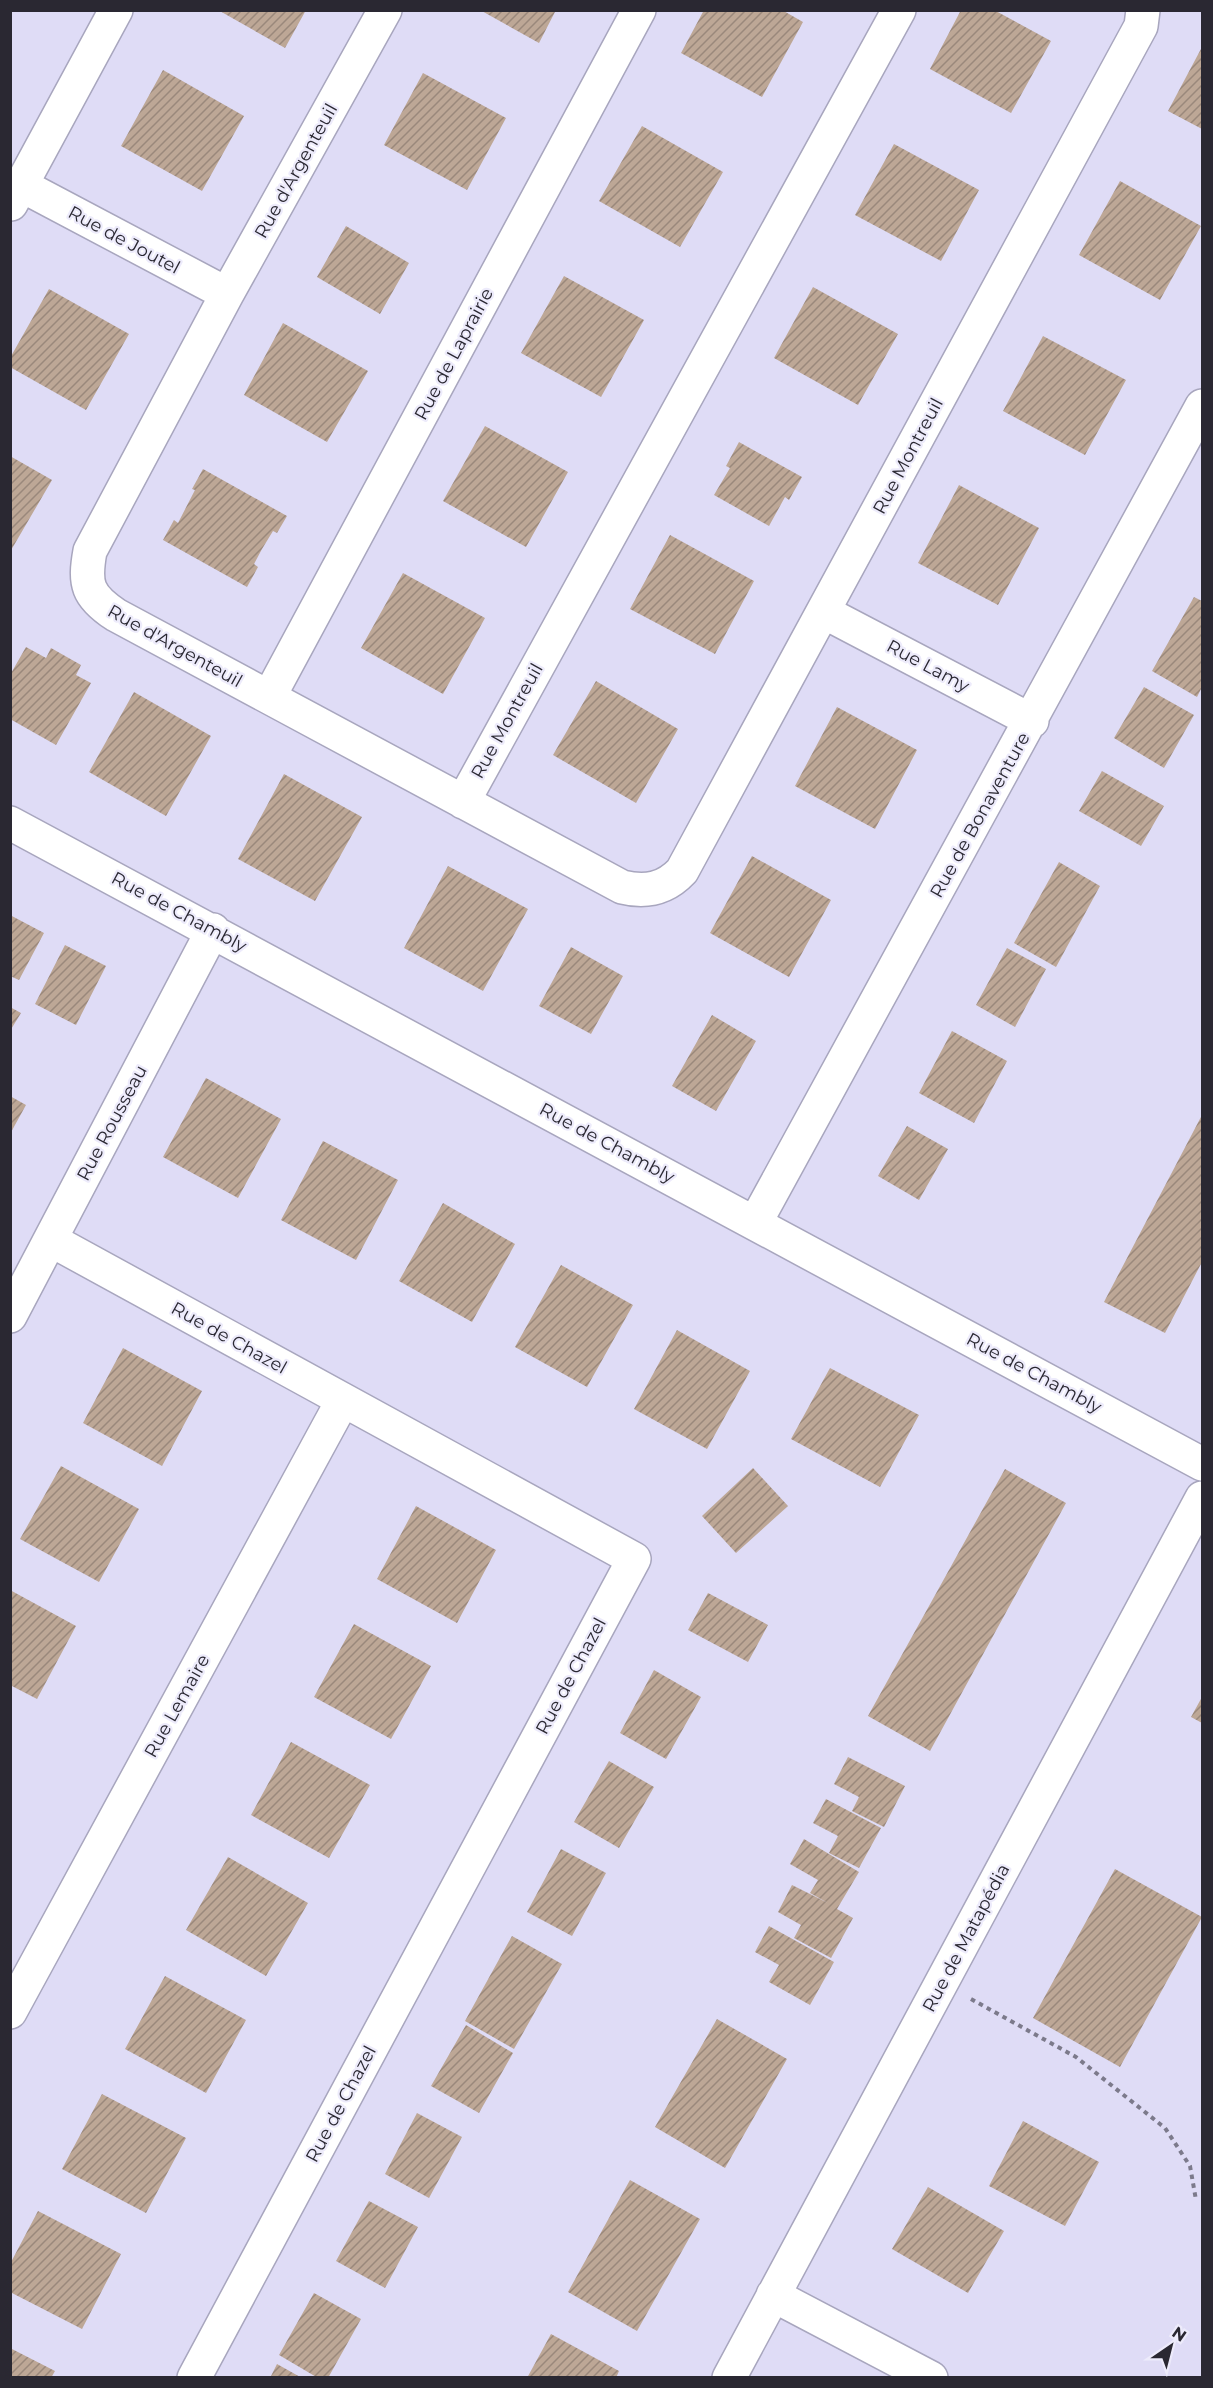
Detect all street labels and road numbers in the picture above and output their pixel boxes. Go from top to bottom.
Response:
street label: Rue d'Argenteuil [250,100,342,242]
street label: Rue de Joutel [64,201,184,279]
street label: Rue de Laprairie [410,284,498,424]
street label: Rue Montreuil [868,394,948,518]
street label: Rue d'Argenteuil [104,600,246,692]
street label: Rue Lamy [883,635,973,697]
street label: Rue Montreuil [466,660,548,782]
street label: Rue de Bonaventure [925,728,1035,902]
street label: Rue de Chambly [108,867,251,957]
street label: Rue Rousseau [72,1061,152,1185]
street label: Rue de Chambly [536,1098,679,1188]
street label: Rue de Chazel [167,1297,291,1379]
street label: Rue de Chambly [963,1328,1106,1418]
street label: Rue de Chazel [531,1614,611,1738]
street label: Rue Lemaire [140,1651,214,1761]
street label: Rue de Matapédia [918,1860,1014,2016]
street label: Rue de Chazel [301,2042,381,2166]

